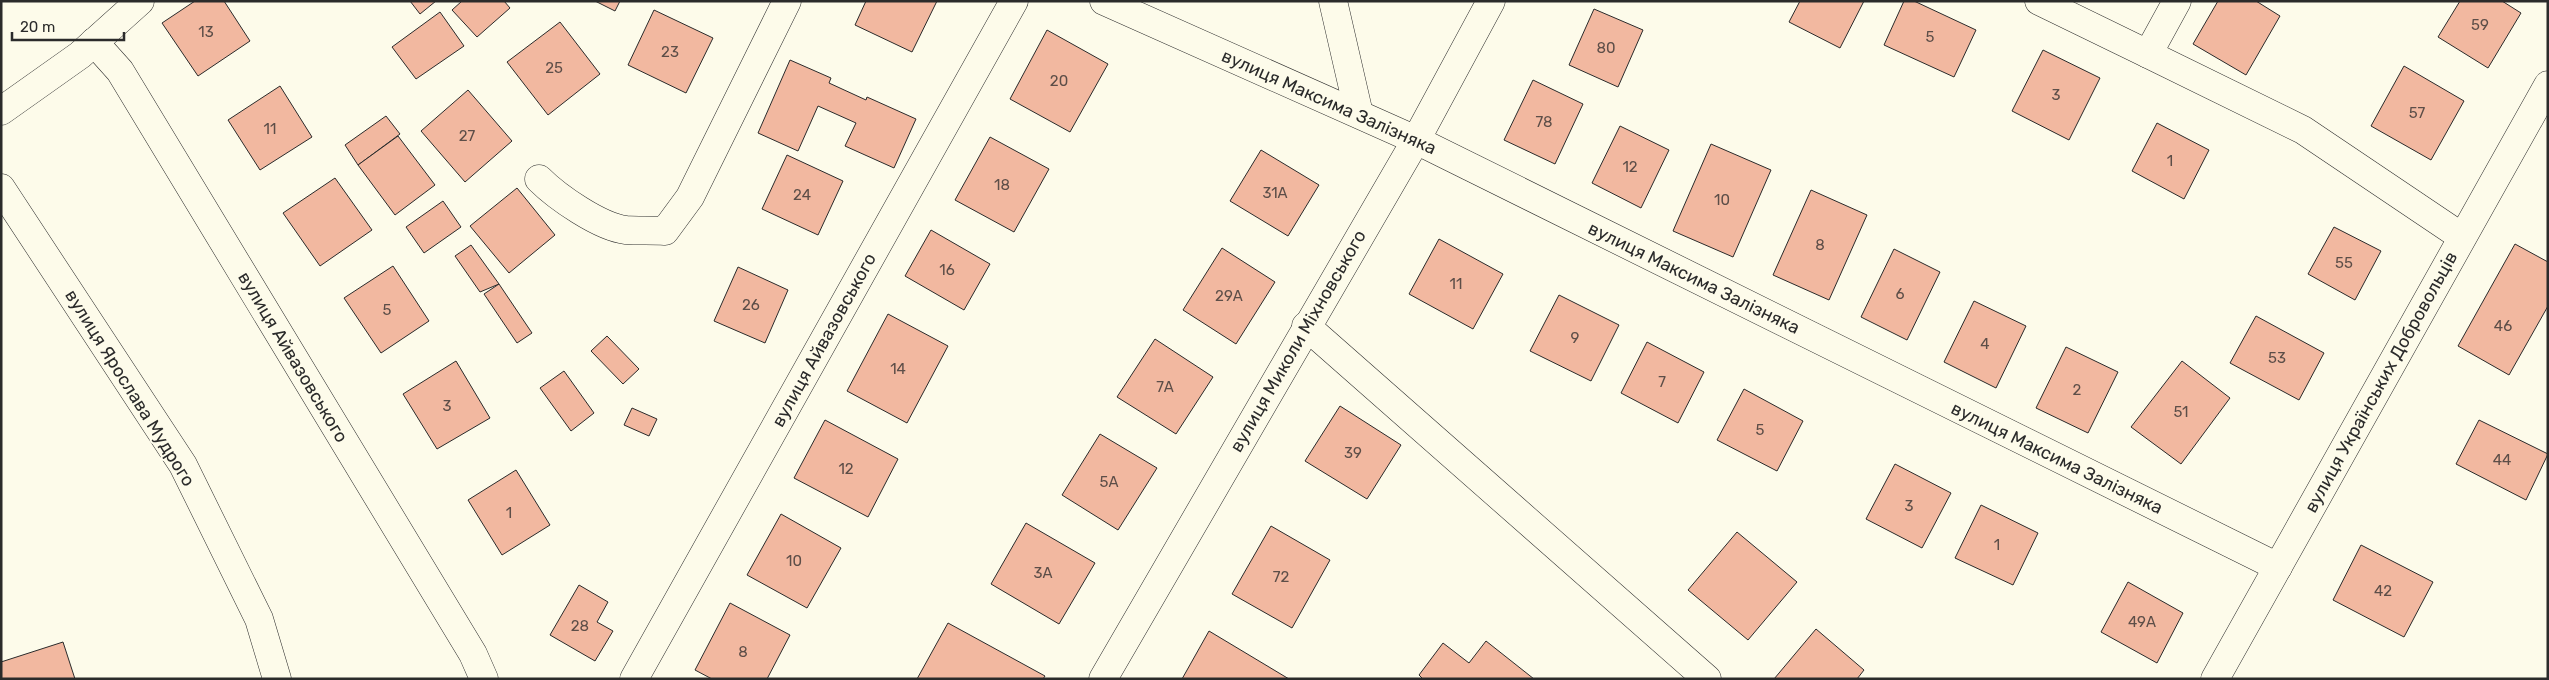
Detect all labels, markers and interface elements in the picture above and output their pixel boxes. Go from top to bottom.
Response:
scale bar [12,10,125,42]
house number: 59 [2471,16,2489,34]
text: 20 m [20,18,55,36]
house number: 13 [198,23,214,41]
house number: 5 [1926,28,1935,46]
house number: 80 [1596,39,1616,57]
house number: 23 [661,43,679,61]
street label: вулиця Максима Залізняка [1218,45,1440,159]
house number: 25 [545,59,563,77]
house number: 20 [1050,72,1068,90]
house number: 3 [2051,86,2061,104]
house number: 57 [2409,104,2426,122]
house number: 78 [1535,113,1553,131]
house number: 11 [264,120,276,138]
house number: 27 [459,127,476,145]
house number: 1 [2167,152,2173,170]
house number: 12 [1622,158,1638,176]
house number: 18 [994,176,1010,194]
house number: 31А [1262,184,1288,202]
house number: 24 [793,186,811,204]
house number: 10 [1714,191,1730,209]
street label: вулиця Максима Залізняка [1585,217,1803,339]
street label: вулиця Миколи Міхновського [1225,226,1371,456]
house number: 8 [1815,236,1825,254]
street label: вулиця Українських Добровольців [2300,248,2462,516]
street label: вулиця Айвазовського [767,249,881,431]
house number: 55 [2335,254,2353,272]
house number: 16 [939,261,955,279]
street label: вулиця Айвазовського [233,268,353,446]
house number: 11 [1450,275,1462,293]
house number: 6 [1895,285,1905,303]
street label: вулиця Ярослава Мудрого [60,286,200,490]
house number: 29А [1215,287,1243,305]
house number: 26 [742,296,760,314]
house number: 5 [383,301,392,319]
house number: 46 [2494,317,2512,335]
house number: 9 [1571,329,1580,347]
house number: 4 [1980,335,1990,353]
house number: 53 [2268,349,2286,367]
house number: 14 [890,360,906,378]
house number: 7 [1658,373,1666,391]
house number: 7А [1156,378,1174,396]
house number: 2 [2073,381,2082,399]
house number: 3 [442,397,452,415]
street label: вулиця Максима Залізняка [1948,397,2166,519]
house number: 51 [2173,403,2189,421]
house number: 5 [1756,421,1765,439]
house number: 39 [1344,444,1362,462]
house number: 44 [2493,451,2511,469]
house number: 12 [838,460,854,478]
house number: 5А [1100,473,1118,491]
house number: 3 [1904,497,1914,515]
house number: 1 [506,504,512,522]
house number: 1 [1994,536,2000,554]
house number: 10 [786,552,802,570]
house number: 3А [1033,564,1053,582]
house number: 72 [1273,568,1289,586]
house number: 42 [2374,582,2392,600]
house number: 49А [2128,613,2156,631]
house number: 28 [571,617,589,635]
house number: 8 [738,643,748,661]

